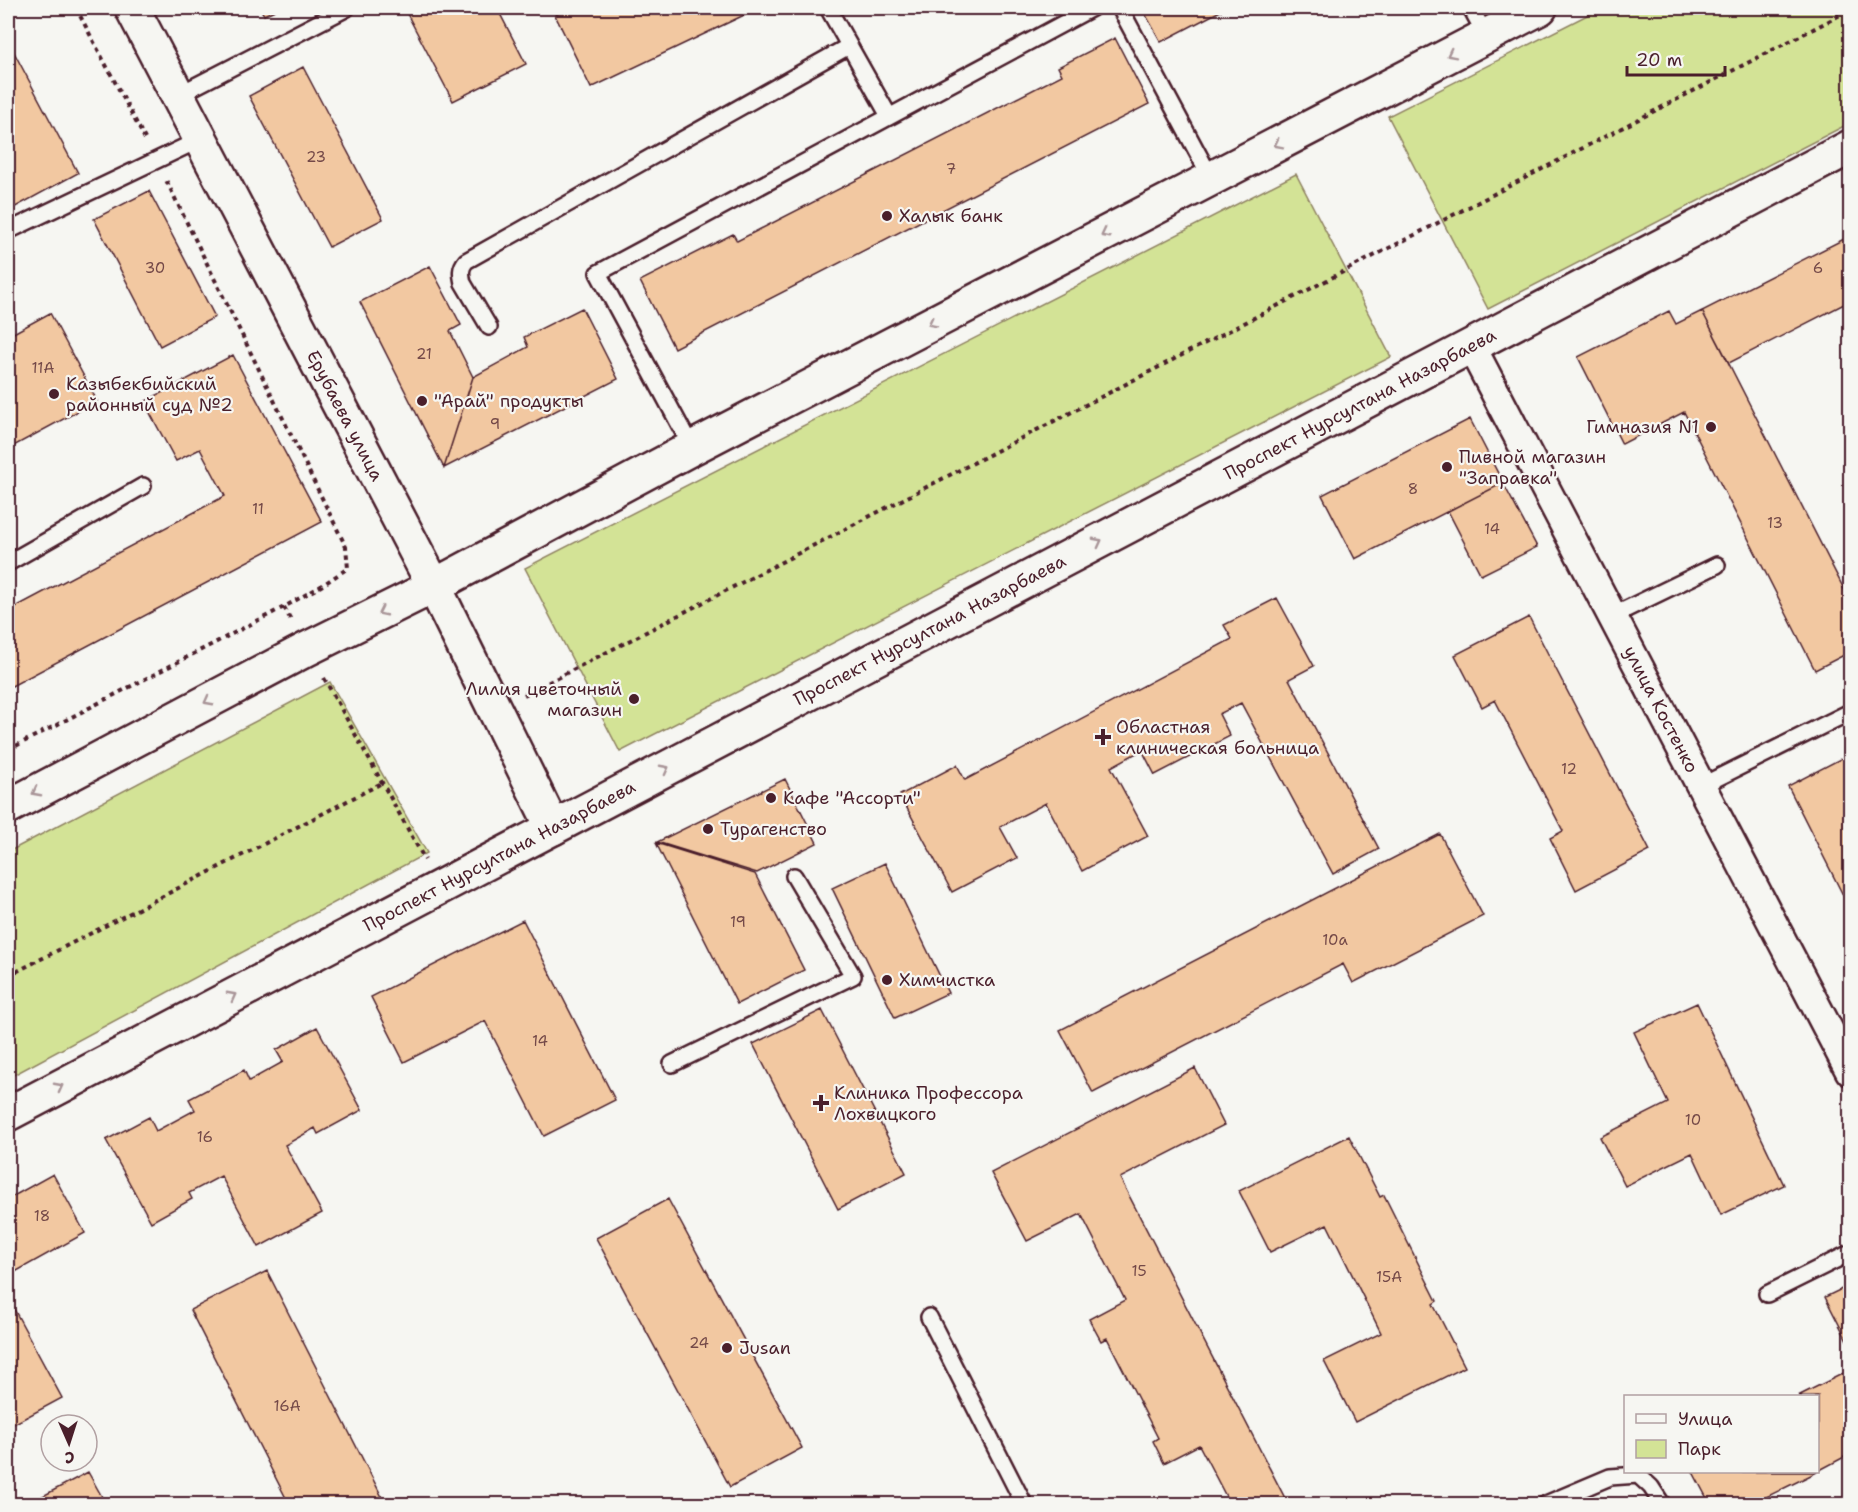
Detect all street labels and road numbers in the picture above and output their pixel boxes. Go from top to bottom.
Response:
street label: Проспект Нурсултана Назарбаева [1220,323,1500,486]
street label: Ерубаева улица [301,346,389,485]
street label: Проспект Нурсултана Назарбаева [790,549,1070,711]
street label: улица Костенко [1618,642,1704,777]
street label: Проспект Нурсултана Назарбаева [359,775,640,937]

